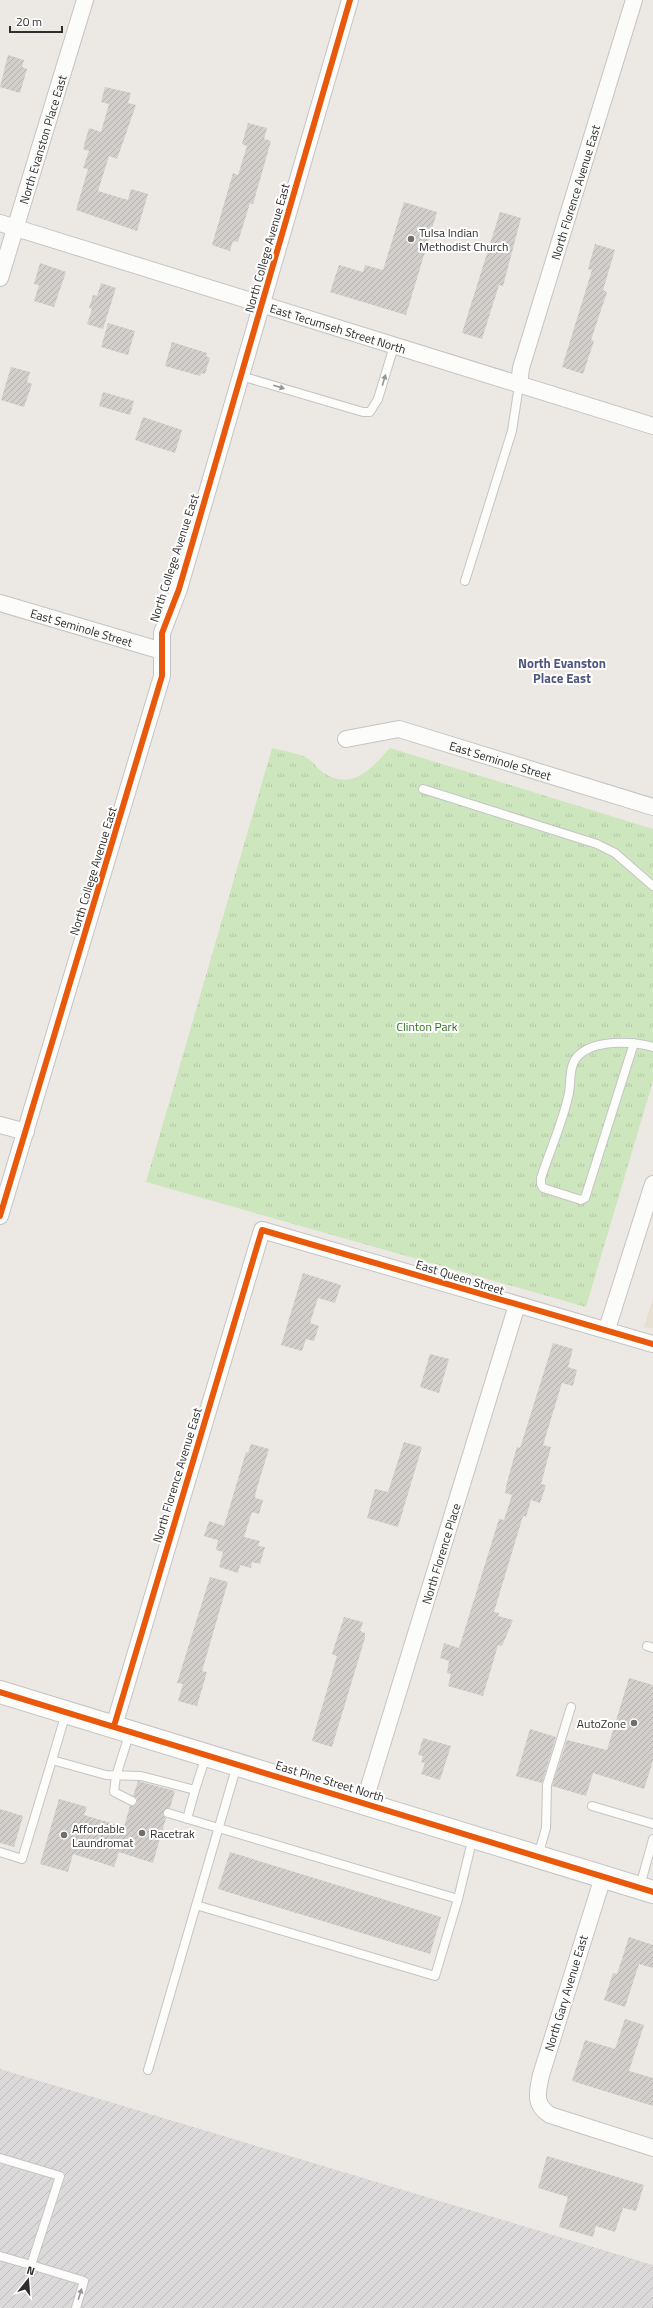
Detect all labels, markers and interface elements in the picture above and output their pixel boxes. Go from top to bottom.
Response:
scale bar [10,8,62,34]
text: 20 m [16,12,42,31]
street label: North Evanston Place East [14,72,71,206]
street label: North Florence Avenue East [545,122,605,262]
street label: North College Avenue East [239,180,295,315]
place label: Tulsa Indian Methodist Church [419,223,509,256]
marker: Tulsa Indian Methodist Church [406,234,416,244]
street label: East Tecumseh Street North [268,298,409,358]
one-way arrow [381,374,387,386]
one-way arrow [273,384,285,390]
street label: North College Avenue East [144,491,204,625]
street label: East Seminole Street [28,603,136,651]
district label: North Evanston Place East [518,653,606,688]
street label: East Seminole Street [447,736,554,785]
street label: North College Avenue East [64,804,122,938]
park label: Clinton Park [397,1017,458,1036]
street label: East Queen Street [413,1255,507,1300]
street label: North Florence Avenue East [147,1404,207,1545]
street label: North Florence Place [416,1501,465,1606]
place label: AutoZone [577,1714,626,1733]
marker: AutoZone [629,1718,639,1728]
street label: East Pine Street North [273,1755,387,1807]
place label: Affordable Laundromat [72,1819,134,1852]
place label: Racetrak [150,1824,195,1843]
marker: Racetrak [137,1828,147,1838]
marker: Affordable Laundromat [59,1830,69,1840]
street label: North Gary Avenue East [539,1932,593,2053]
north arrow [8,2260,48,2300]
text: N [25,2262,37,2279]
one-way arrow [77,2288,83,2300]

